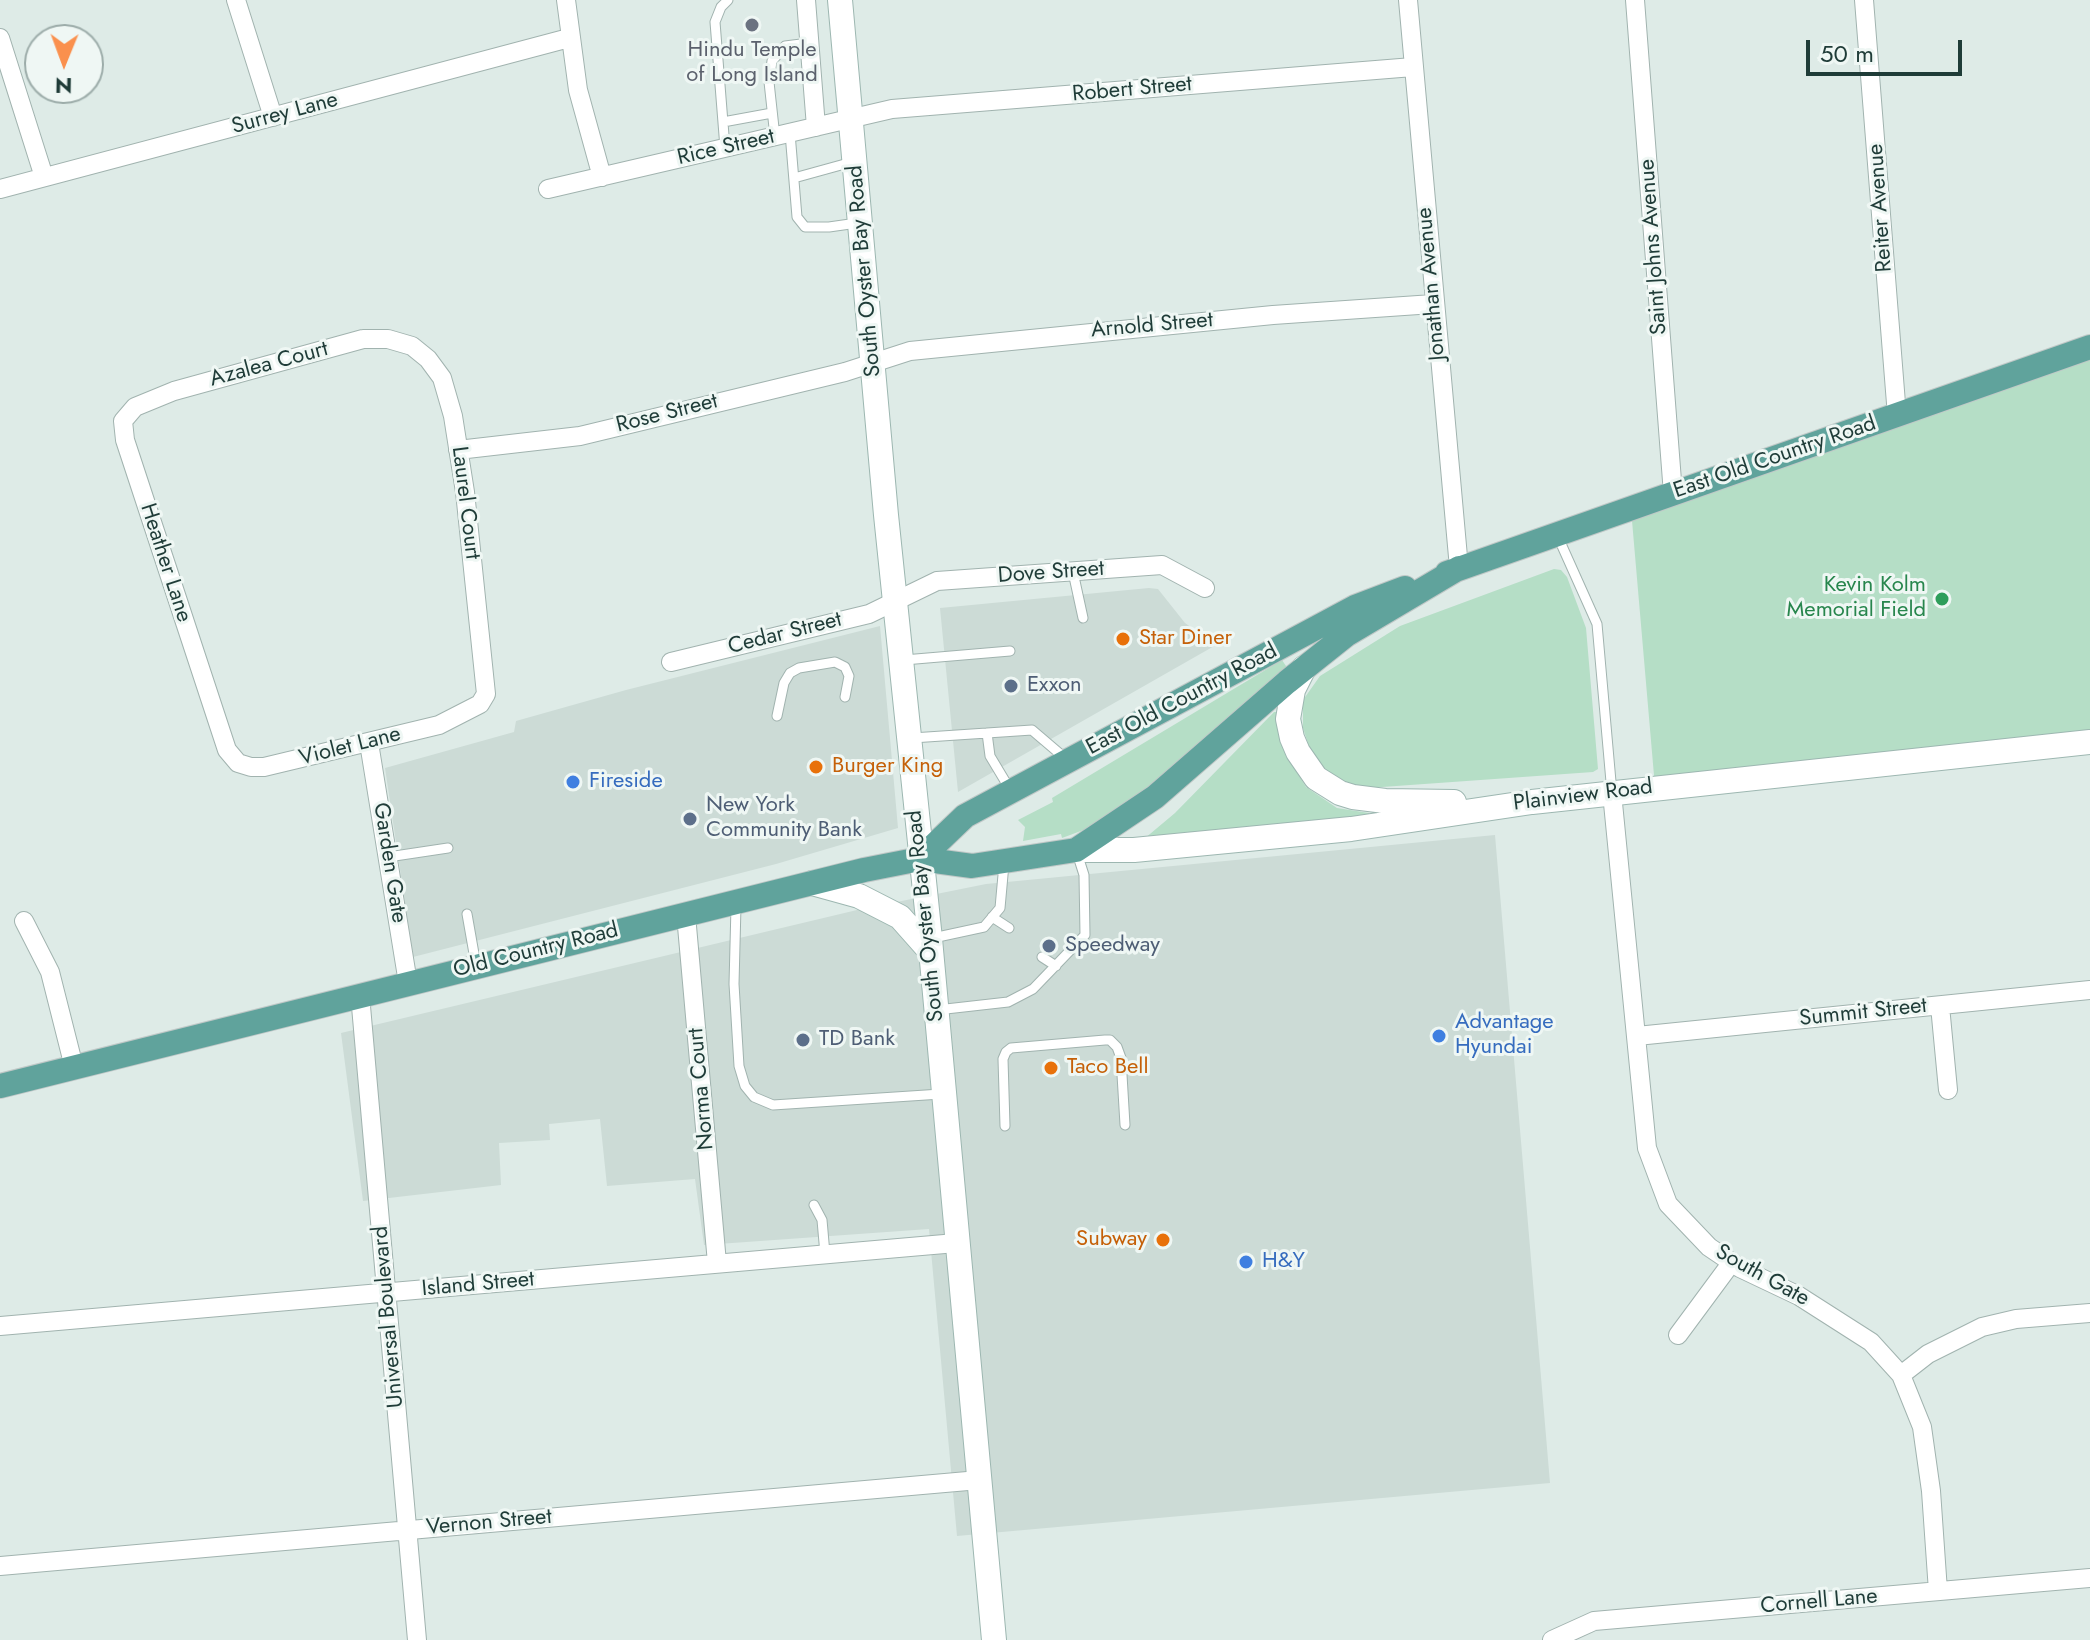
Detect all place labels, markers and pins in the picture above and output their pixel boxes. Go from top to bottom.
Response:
marker: Hindu Temple of Long Island [743,16,761,34]
place label: Hindu Temple of Long Island [686,38,818,90]
place label: Kevin Kolm Memorial Field [1787,573,1926,624]
marker: Kevin Kolm Memorial Field [1933,590,1951,608]
place label: Star Diner [1139,626,1232,652]
marker: Star Diner [1114,630,1132,648]
place label: Exxon [1027,673,1081,699]
marker: Exxon [1002,677,1020,695]
place label: Burger King [832,754,943,780]
marker: Burger King [807,758,825,776]
place label: Fireside [589,769,663,795]
marker: Fireside [564,773,582,791]
place label: New York Community Bank [706,793,862,844]
marker: New York Community Bank [681,810,699,828]
place label: Speedway [1065,933,1160,959]
marker: Speedway [1040,937,1058,955]
place label: Advantage Hyundai [1455,1010,1554,1062]
place label: TD Bank [819,1027,895,1053]
marker: Advantage Hyundai [1430,1027,1448,1045]
marker: TD Bank [794,1031,812,1049]
place label: Taco Bell [1067,1055,1148,1081]
marker: Taco Bell [1042,1059,1060,1077]
place label: Subway [1076,1227,1147,1253]
marker: Subway [1154,1231,1172,1249]
place label: H&Y [1262,1249,1305,1275]
marker: H&Y [1237,1253,1255,1271]

